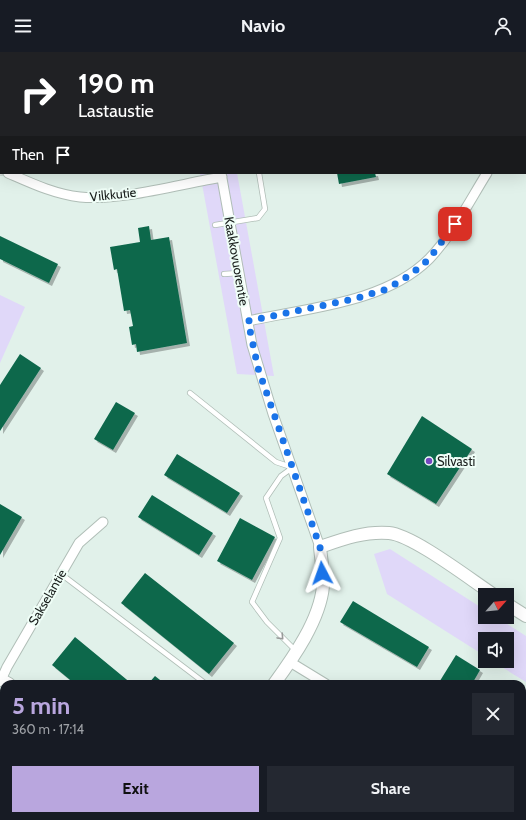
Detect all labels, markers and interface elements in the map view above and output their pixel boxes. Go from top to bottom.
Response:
icon: menu [12,15,34,37]
text: Navio [241,15,285,37]
icon: person [492,15,514,37]
text: 190 m [78,66,154,100]
icon: right [12,68,64,120]
text: Lastaustie [78,100,154,122]
icon: arrive [52,144,74,166]
text: Then [12,146,44,164]
street label: Vilkkutie [89,184,137,204]
pin [438,207,472,241]
icon: arrive [444,213,466,235]
street label: Kaakkovuorentie [221,215,253,307]
place label: Silvasti [437,453,475,469]
marker: Silvasti [424,456,434,466]
position arrow [301,552,343,594]
street label: Sakselantie [25,566,70,628]
north arrow [478,588,514,624]
map controls [478,588,514,668]
one-way arrow [277,632,284,640]
button: sound [478,632,514,668]
text: 5 min [12,691,70,720]
button: close [472,693,514,735]
text: 360 m · 17:14 [12,721,84,737]
button: Exit [12,766,259,812]
button: Share [267,766,514,812]

